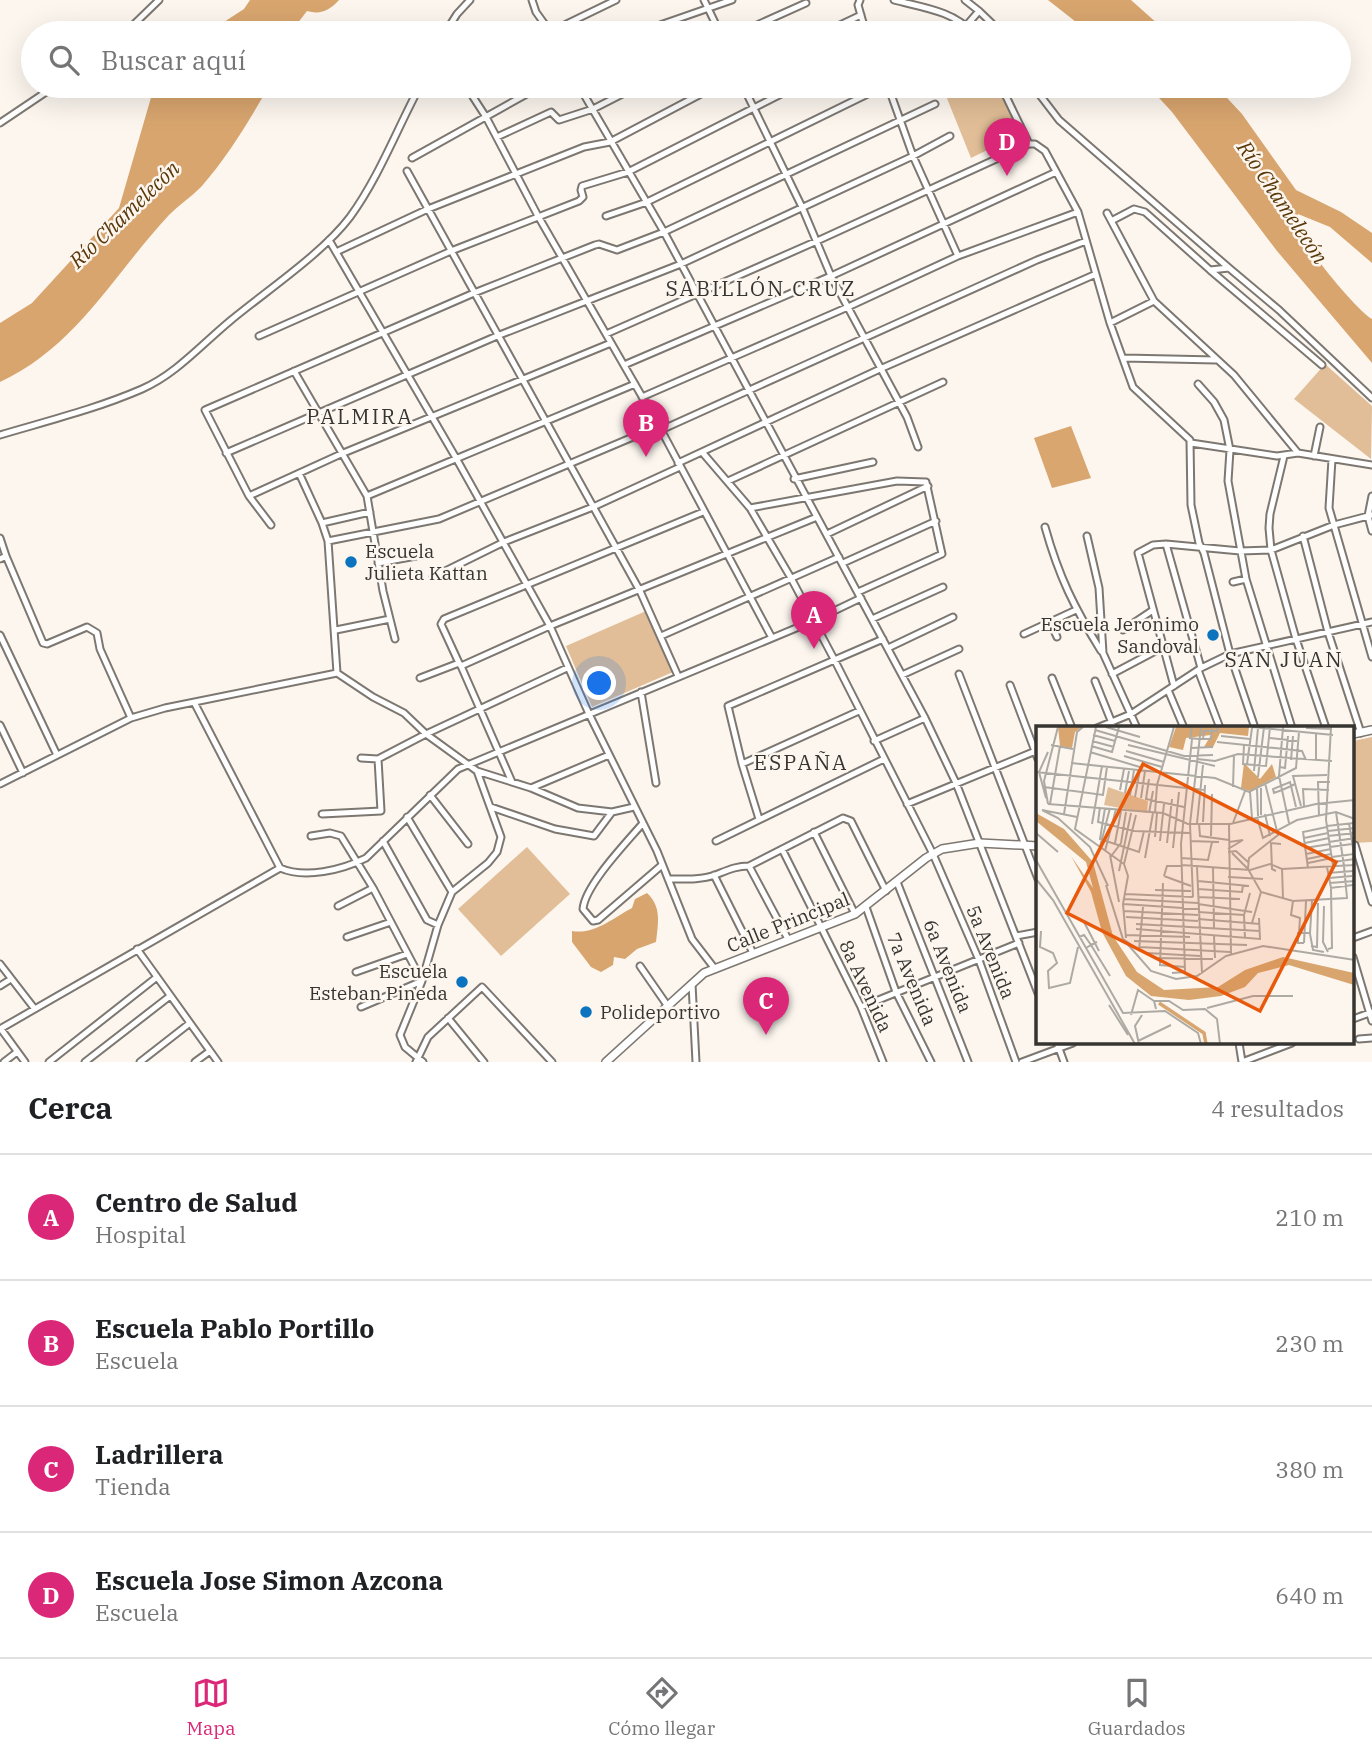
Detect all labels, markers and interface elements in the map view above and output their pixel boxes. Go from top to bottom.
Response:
search box [21,21,1351,98]
icon: search [45,41,83,79]
text: Buscar aquí [101,43,246,77]
pin: D [984,118,1030,176]
water label: Río Chamelecón [1231,134,1335,269]
water label: Río Chamelecón [62,154,185,274]
district label: SABILLÓN CRUZ [665,274,857,302]
pin: B [623,399,669,457]
district label: PALMIRA [306,402,414,430]
place label: Escuela Julieta Kattan [365,539,488,585]
marker: Escuela Julieta Kattan [343,554,359,570]
pin: A [791,591,837,649]
place label: Escuela Jeronimo Sandoval [1041,612,1199,658]
marker: Escuela Jeronimo Sandoval [1205,627,1221,643]
district label: SAN JUAN [1224,645,1344,673]
your location [582,666,616,700]
inset map [1036,726,1354,1044]
district label: ESPAÑA [754,748,848,776]
street label: Calle Principal [723,886,853,958]
street label: 5a Avenida [961,902,1021,1002]
street label: 6a Avenida [918,916,978,1016]
street label: 7a Avenida [882,929,942,1029]
street label: 8a Avenida [834,936,898,1036]
place label: Escuela Esteban Pineda [309,959,448,1005]
marker: Escuela Esteban Pineda [454,974,470,990]
pin: C [743,977,789,1035]
place label: Polideportivo [600,1000,720,1024]
marker: Polideportivo [578,1004,594,1020]
text: Cerca [28,1088,113,1127]
text: 4 resultados [1211,1093,1344,1123]
text: Centro de Salud [95,1185,298,1219]
text: A [43,1202,59,1232]
text: 210 m [1275,1202,1344,1232]
text: Hospital [95,1219,186,1249]
text: Escuela Pablo Portillo [95,1311,374,1345]
text: B [43,1328,59,1358]
text: 230 m [1275,1328,1344,1358]
text: Escuela [95,1345,179,1375]
text: Ladrillera [95,1437,224,1471]
text: C [43,1454,59,1484]
text: 380 m [1275,1454,1344,1484]
text: Tienda [95,1471,171,1501]
text: Escuela Jose Simon Azcona [95,1563,443,1597]
text: D [42,1580,60,1610]
text: 640 m [1275,1580,1344,1610]
text: Escuela [95,1597,179,1627]
tab: Mapa [186,1674,236,1740]
tab: Cómo llegar [608,1674,715,1740]
tab: Guardados [1088,1674,1186,1740]

